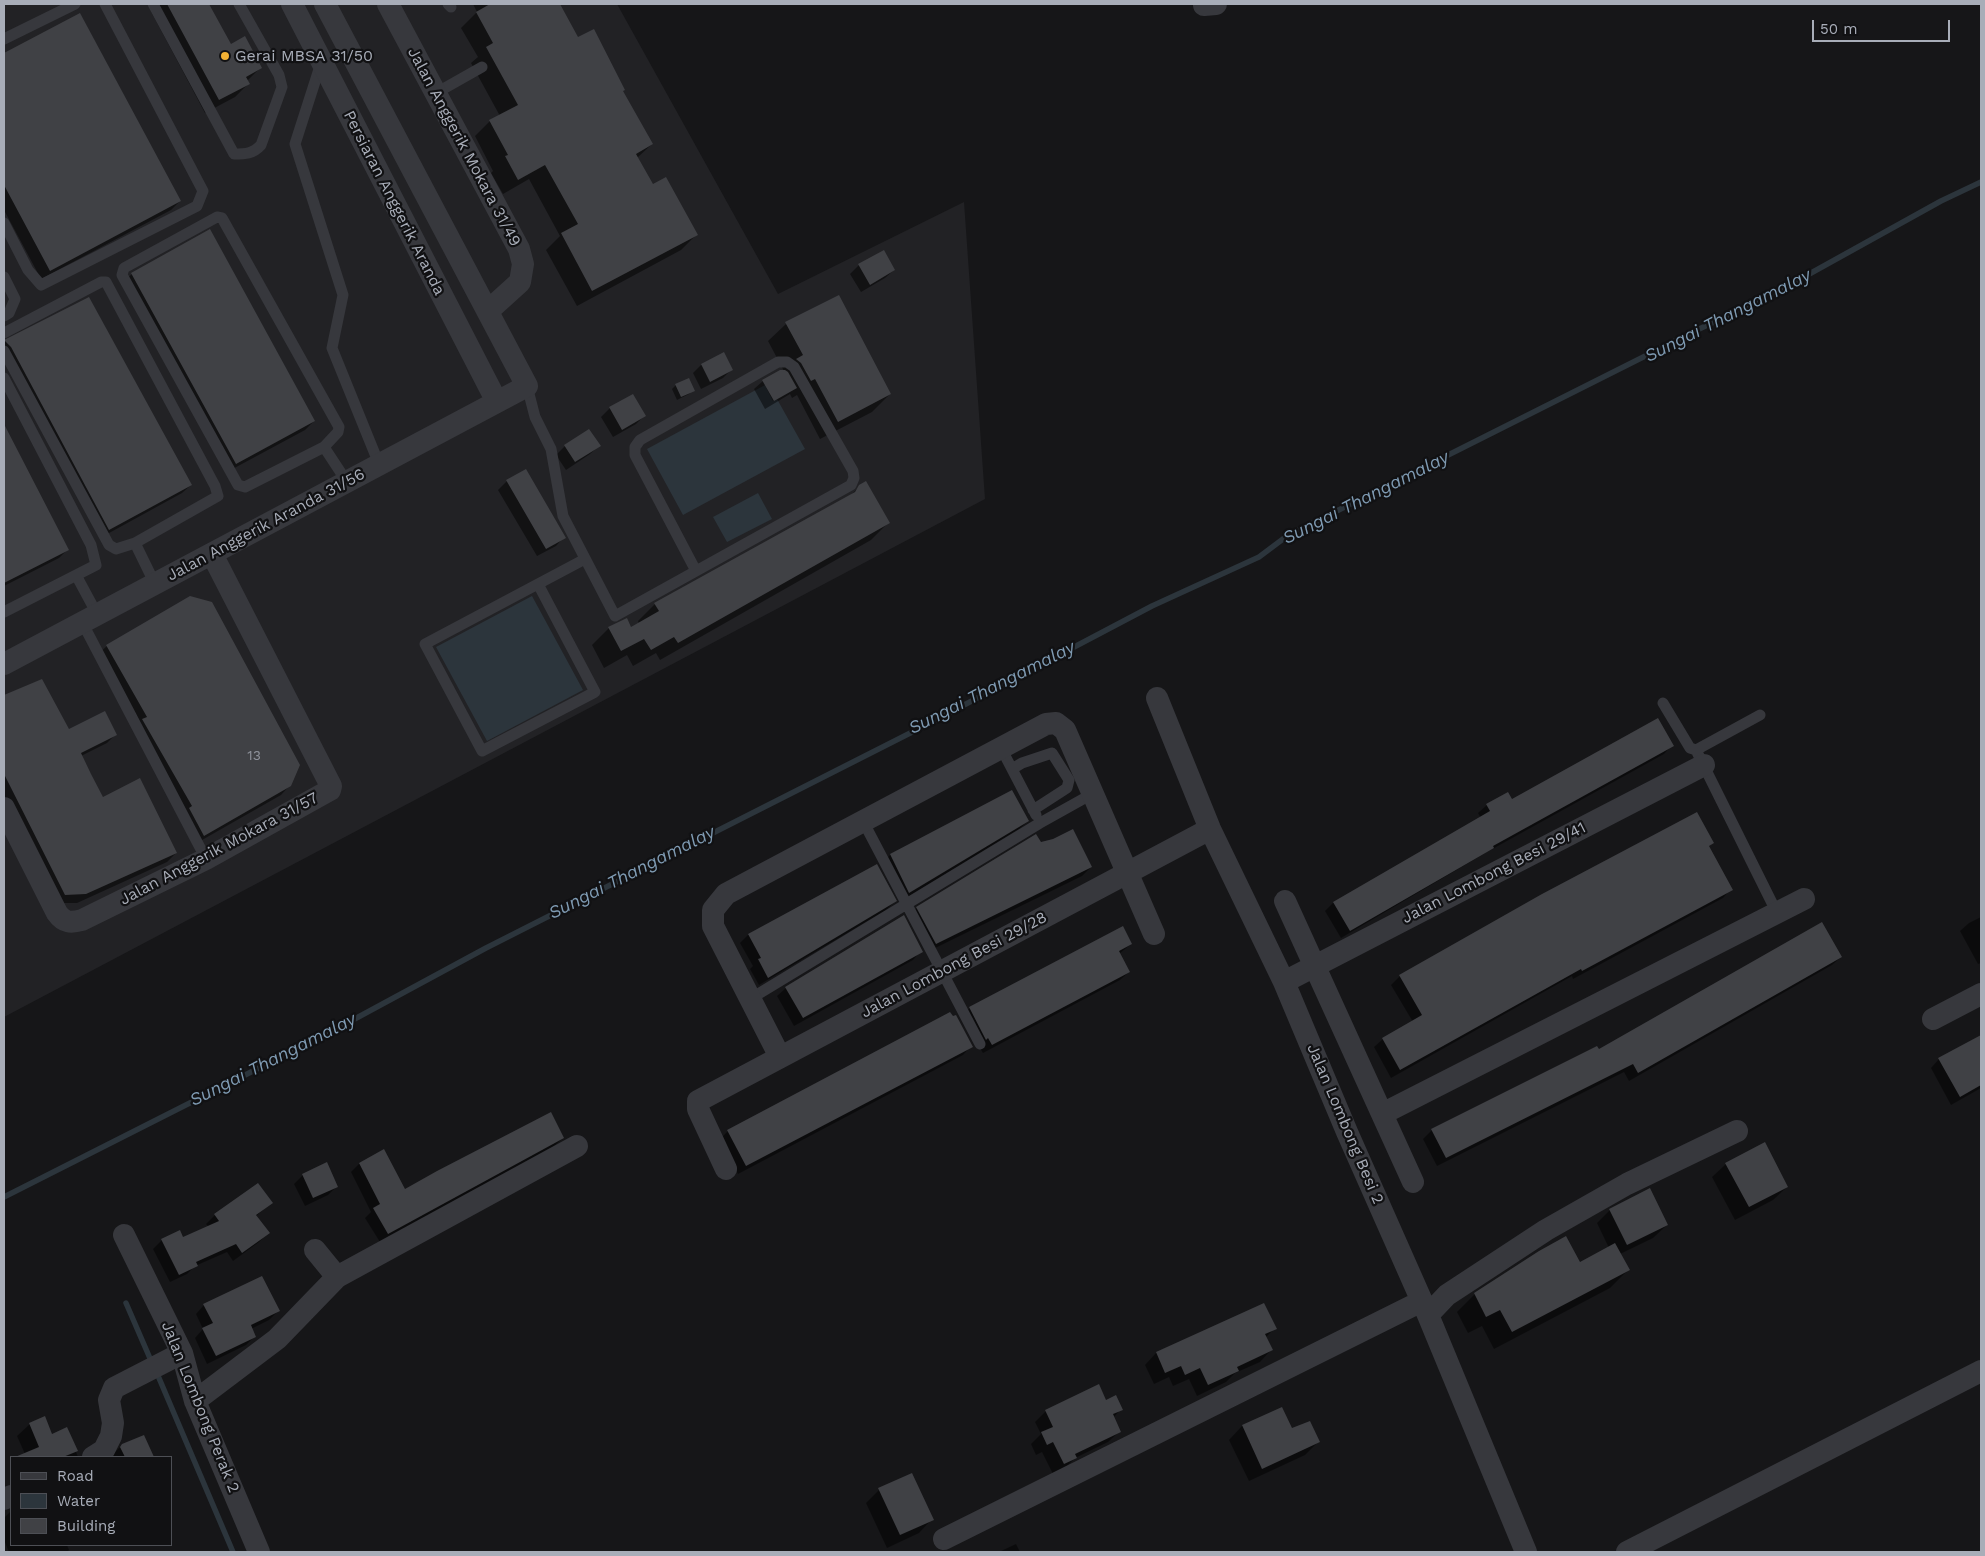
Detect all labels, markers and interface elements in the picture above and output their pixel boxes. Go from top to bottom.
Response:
scale bar [1815,10,1952,42]
text: 50 m [1820,20,1857,38]
street label: Jalan Anggerik Mokara 31/49 [403,44,525,250]
place label: Gerai MBSA 31/50 [235,46,373,66]
marker: Gerai MBSA 31/50 [219,50,231,62]
street label: Persiaran Anggerik Aranda [339,108,449,298]
water label: Sungai Thangamalay [1641,265,1815,367]
water label: Sungai Thangamalay [1279,447,1453,549]
street label: Jalan Anggerik Aranda 31/56 [164,465,368,585]
water label: Sungai Thangamalay [905,637,1079,739]
house number: 13 [247,748,261,764]
street label: Jalan Anggerik Mokara 31/57 [117,788,321,910]
street label: Jalan Lombong Besi 29/41 [1399,818,1589,928]
water label: Sungai Thangamalay [545,822,719,924]
street label: Jalan Lombong Besi 29/28 [858,908,1050,1022]
water label: Sungai Thangamalay [186,1009,360,1111]
street label: Jalan Lombong Besi 2 [1303,1041,1387,1207]
street label: Jalan Lombong Perak 2 [157,1319,243,1495]
legend [10,1456,172,1546]
text: Road [57,1467,94,1485]
text: Water [57,1492,100,1510]
text: Building [57,1517,115,1535]

